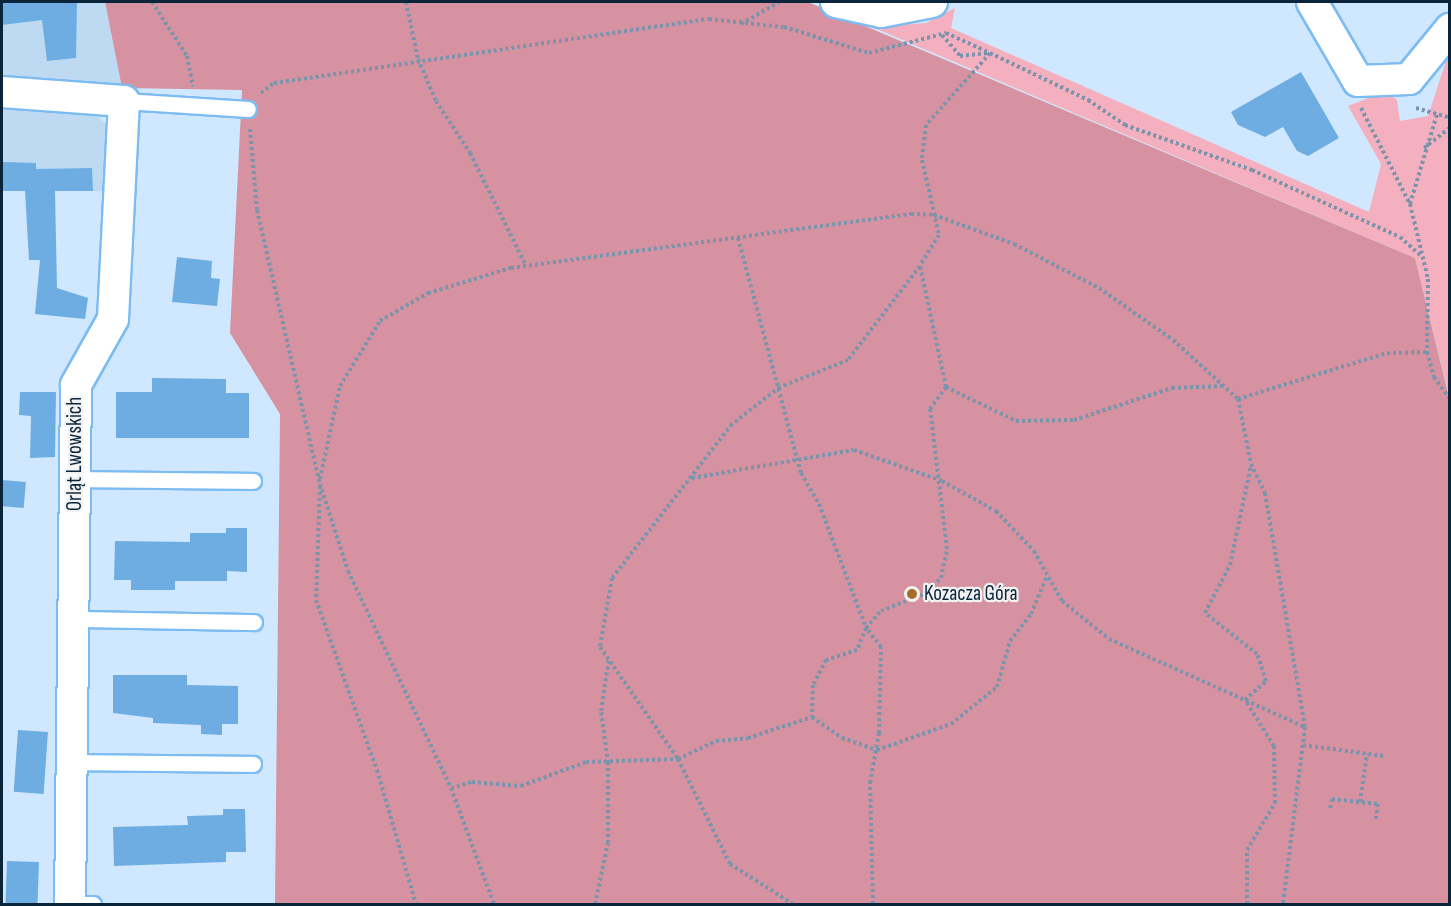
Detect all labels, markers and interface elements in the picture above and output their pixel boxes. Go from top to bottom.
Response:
street label: Orląt Lwowskich [62,397,88,511]
place label: Kozacza Góra [924,581,1018,607]
marker: Kozacza Góra [905,587,919,601]

